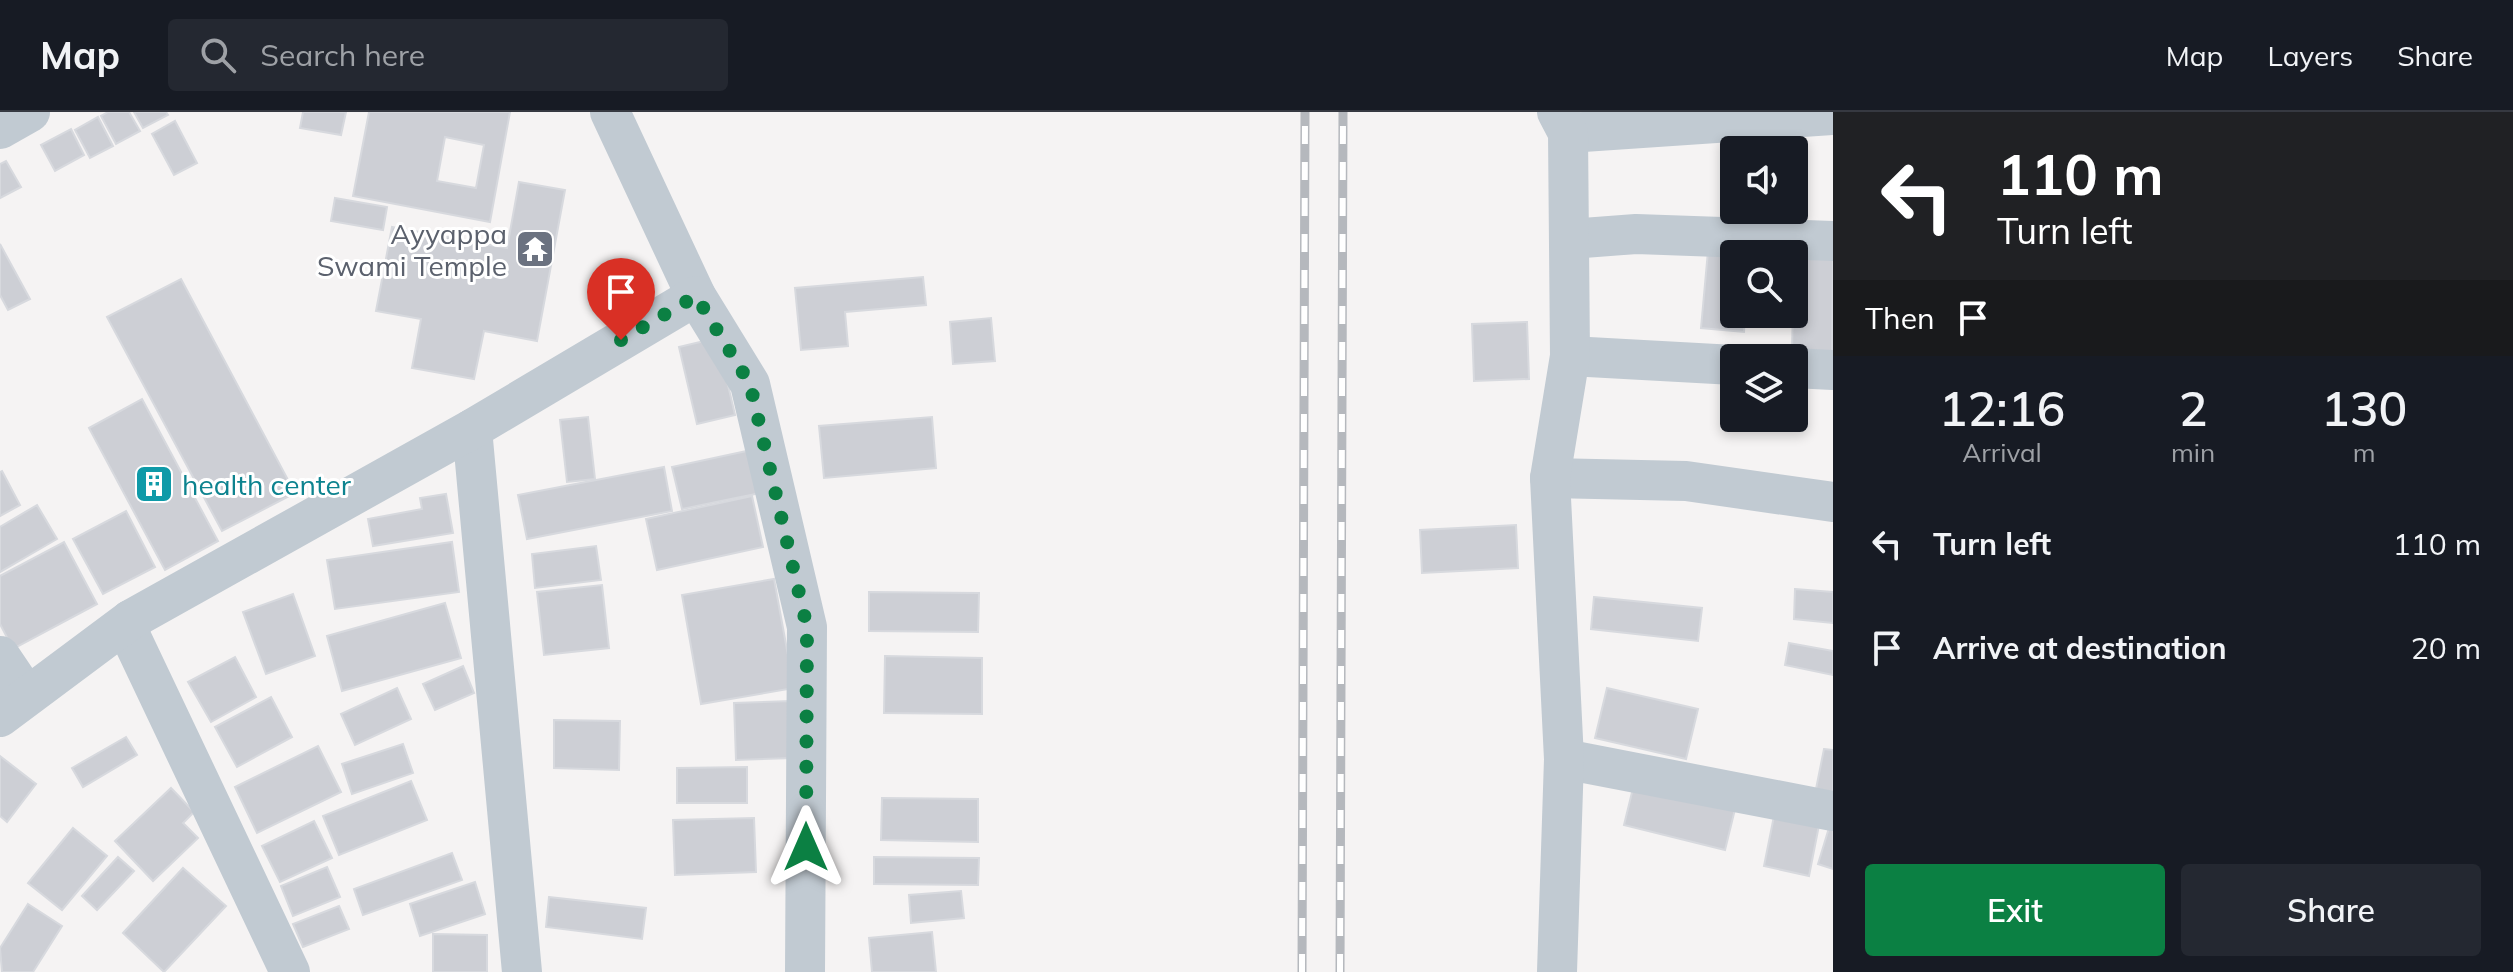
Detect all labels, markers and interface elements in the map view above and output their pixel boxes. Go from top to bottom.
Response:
search box [168,19,728,91]
text: Map [40,31,120,79]
icon: search [196,33,240,77]
text: Search here [260,36,425,74]
text: Map [2166,38,2223,73]
text: Layers [2267,38,2353,73]
text: Share [2397,38,2473,73]
map controls [1720,136,1808,432]
button: sound [1720,136,1808,224]
text: 110 m [1997,139,2164,209]
icon: left [1865,144,1969,248]
text: Turn left [1997,208,2133,253]
place label: Ayyappa Swami Temple [317,216,507,283]
temple icon: Ayyappa Swami Temple [514,228,556,270]
button: search [1720,240,1808,328]
pin [587,258,655,340]
icon: arrive [599,270,643,314]
icon: arrive [1951,296,1995,340]
text: Then [1865,299,1935,337]
button: layers [1720,344,1808,432]
text: 12:16 [1939,378,2065,438]
text: 2 [2179,378,2207,438]
text: 130 [2321,378,2407,438]
text: Arrival [1962,436,2042,469]
text: min [2171,436,2215,469]
text: m [2353,436,2376,469]
building icon: health center [133,463,175,505]
place label: health center [182,467,352,502]
icon: left [1865,522,1909,566]
text: Turn left [1933,525,2051,563]
text: 110 m [2393,525,2481,563]
icon: arrive [1865,626,1909,670]
text: Arrive at destination [1933,629,2227,667]
text: 20 m [2411,629,2481,667]
position arrow [764,805,848,889]
button: Exit [1865,864,2165,956]
button: Share [2181,864,2481,956]

